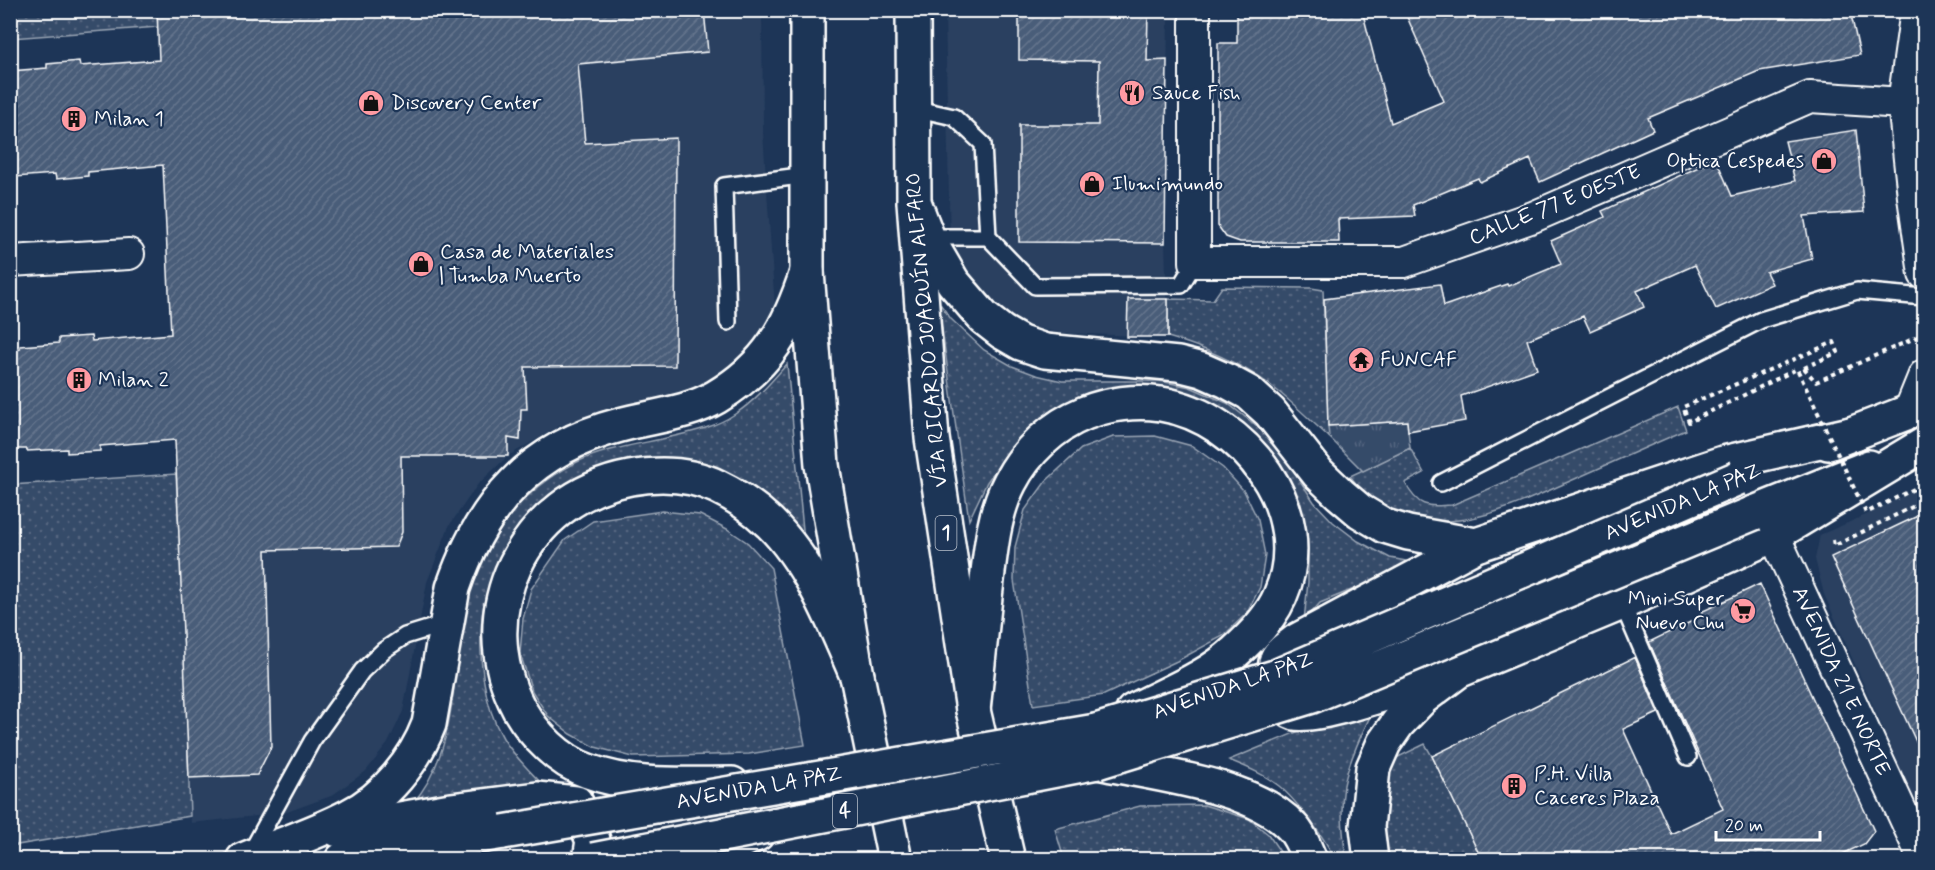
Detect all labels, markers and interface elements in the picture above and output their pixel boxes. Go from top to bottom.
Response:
restaurant icon: Sauce Fish [1117,78,1147,108]
place label: Sauce Fish [1152,79,1241,107]
shop icon: Discovery Center [356,88,386,118]
place label: Discovery Center [391,89,542,117]
building icon: Milan 1 [59,104,89,134]
place label: Milan 1 [94,105,164,133]
shop icon: Optica Cespedes [1809,146,1839,176]
place label: Optica Cespedes [1666,147,1804,175]
street label: CALLE 77 E OESTE [1465,158,1645,252]
shop icon: Ilumimundo [1077,169,1107,199]
place label: Ilumimundo [1112,170,1223,198]
street label: VÍA RICARDO JOAQUÍN ALFARO [899,172,955,488]
place label: Casa de Materiales | Tumba Muerto [440,238,614,290]
shop icon: Casa de Materiales | Tumba Muerto [406,249,436,279]
temple icon: FUNCAF [1346,345,1376,375]
place label: FUNCAF [1380,346,1457,374]
building icon: Milan 2 [64,365,94,395]
place label: Milan 2 [98,366,169,394]
street label: AVENIDA LA PAZ [1600,456,1766,548]
road number: 1 [936,516,956,550]
street label: AVENIDA 21 E NORTE [1785,582,1897,780]
place label: Mini Super Nuevo Chu [1628,585,1724,637]
supermarket icon: Mini Super Nuevo Chu [1728,596,1758,626]
street label: AVENIDA LA PAZ [1149,645,1317,727]
street label: AVENIDA LA PAZ [674,760,844,816]
place label: P.H. Villa Caceres Plaza [1534,760,1660,812]
building icon: P.H. Villa Caceres Plaza [1499,771,1529,801]
road number: 4 [833,794,857,828]
scale bar [1716,804,1820,842]
text: 20 m [1725,814,1763,838]

